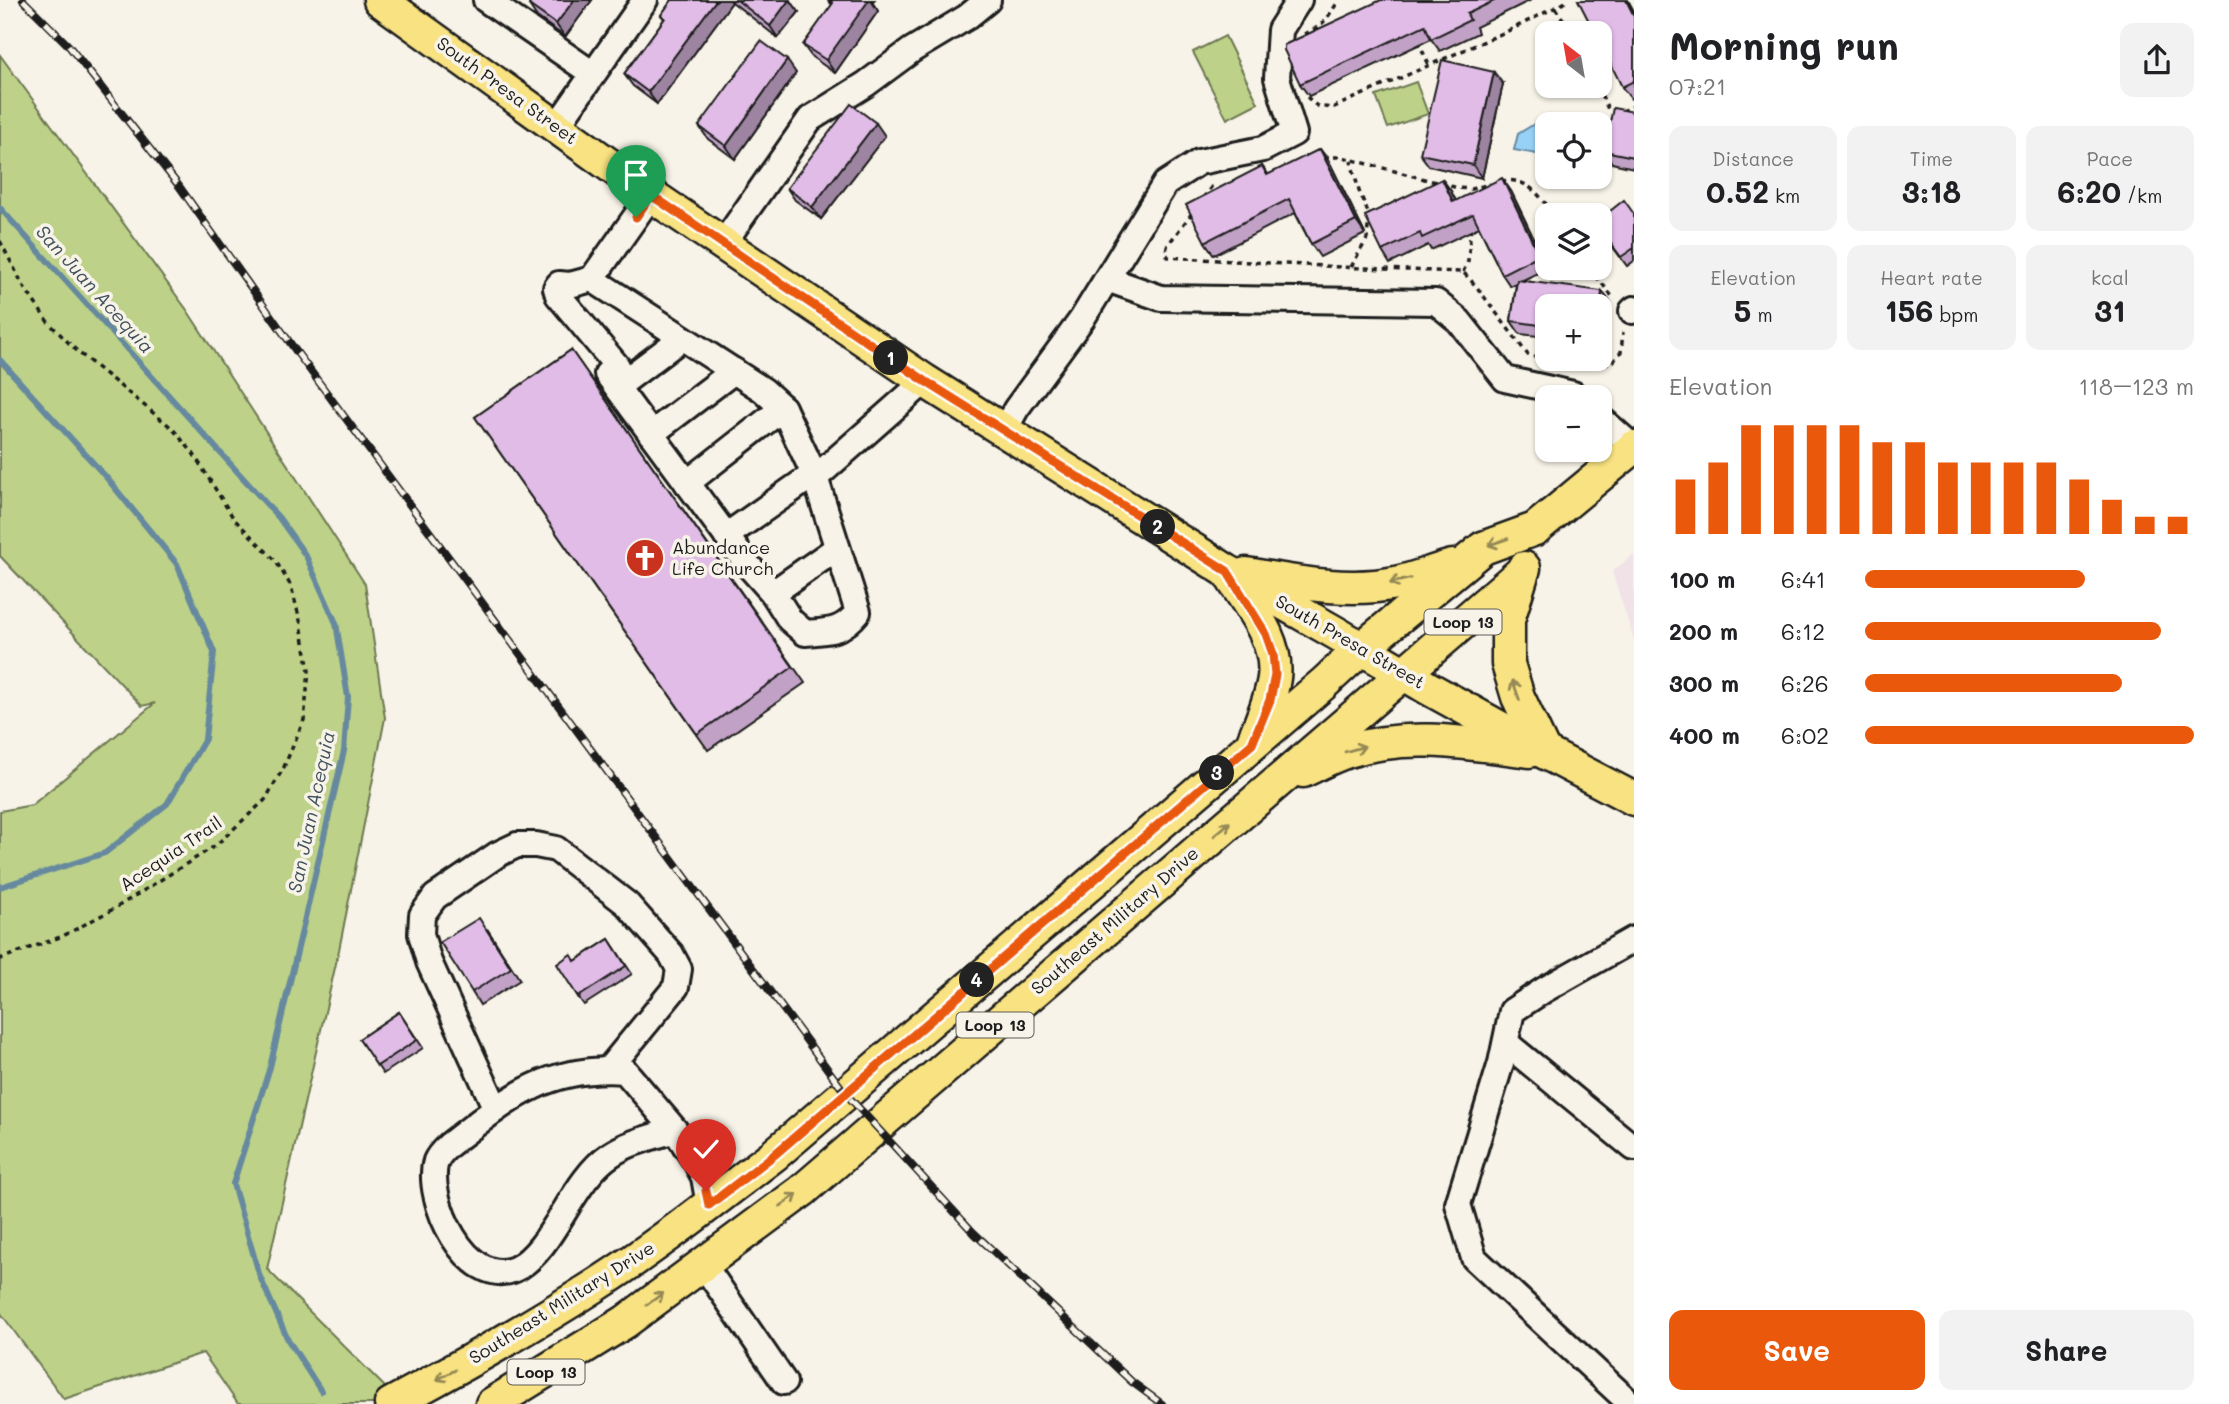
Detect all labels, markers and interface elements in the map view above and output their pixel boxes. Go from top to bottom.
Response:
text: Morning run [1669,20,1899,70]
north arrow [1535,21,1612,98]
map controls [1535,21,1612,462]
button: share [2120,23,2194,97]
street label: South Presa Street [432,31,583,149]
text: 07:21 [1669,71,1726,101]
button: locate [1535,112,1612,189]
pin [606,145,666,217]
text: Distance [1712,146,1794,171]
text: Time [1910,146,1953,171]
text: Pace [2087,146,2133,171]
icon: arrive [617,156,655,194]
text: 0.52 [1706,171,1769,211]
text: 3:18 [1902,171,1961,211]
text: 6:20 [2057,171,2121,211]
text: km [1769,183,1800,208]
text: /km [2121,183,2162,208]
button: layers [1535,203,1612,280]
water label: San Juan Acequia [31,219,160,358]
text: Elevation [1711,265,1796,290]
text: Heart rate [1880,265,1983,290]
text: kcal [2091,265,2129,290]
text: 5 [1734,290,1751,330]
text: 156 [1884,290,1933,330]
text: 31 [2094,290,2125,330]
button: + [1535,294,1612,371]
text: m [1751,302,1773,327]
text: bpm [1933,302,1979,327]
pin: 1 [874,340,908,376]
text: 1 [886,345,895,370]
text: Elevation [1669,371,1772,401]
text: 118–123 m [2078,371,2194,401]
button: − [1535,385,1612,462]
pin: 2 [1140,510,1176,544]
text: 2 [1152,514,1163,539]
place label: Abundance Life Church [672,535,774,580]
church icon: Abundance Life Church [624,537,666,579]
one-way arrow [1488,537,1510,549]
text: 100 m [1669,564,1735,594]
text: 6:41 [1781,564,1826,594]
one-way arrow [1389,575,1412,588]
street label: South Presa Street [1271,589,1430,694]
road number: Loop 13 [1424,610,1502,635]
text: 200 m [1669,616,1738,646]
text: 6:12 [1781,616,1825,646]
text: 300 m [1669,668,1739,698]
text: 6:26 [1781,668,1829,698]
one-way arrow [1509,680,1521,702]
text: 400 m [1669,720,1740,750]
text: 6:02 [1781,720,1829,750]
water label: San Juan Acequia [281,729,340,895]
one-way arrow [1344,742,1366,755]
pin: 3 [1200,756,1234,790]
text: 3 [1211,760,1222,785]
street label: Acequia Trail [115,810,226,896]
one-way arrow [1213,821,1231,837]
street label: Southeast Military Drive [1026,841,1203,1000]
pin: 4 [960,962,995,998]
text: 4 [970,967,983,992]
road number: Loop 13 [956,1012,1034,1037]
pin [676,1119,736,1191]
icon: check [687,1130,725,1168]
one-way arrow [779,1193,798,1208]
street label: Southeast Military Drive [464,1235,659,1369]
one-way arrow [645,1292,664,1307]
button: Save [1669,1310,1925,1390]
button: Share [1939,1310,2194,1390]
road number: Loop 13 [508,1360,584,1384]
one-way arrow [436,1369,457,1382]

